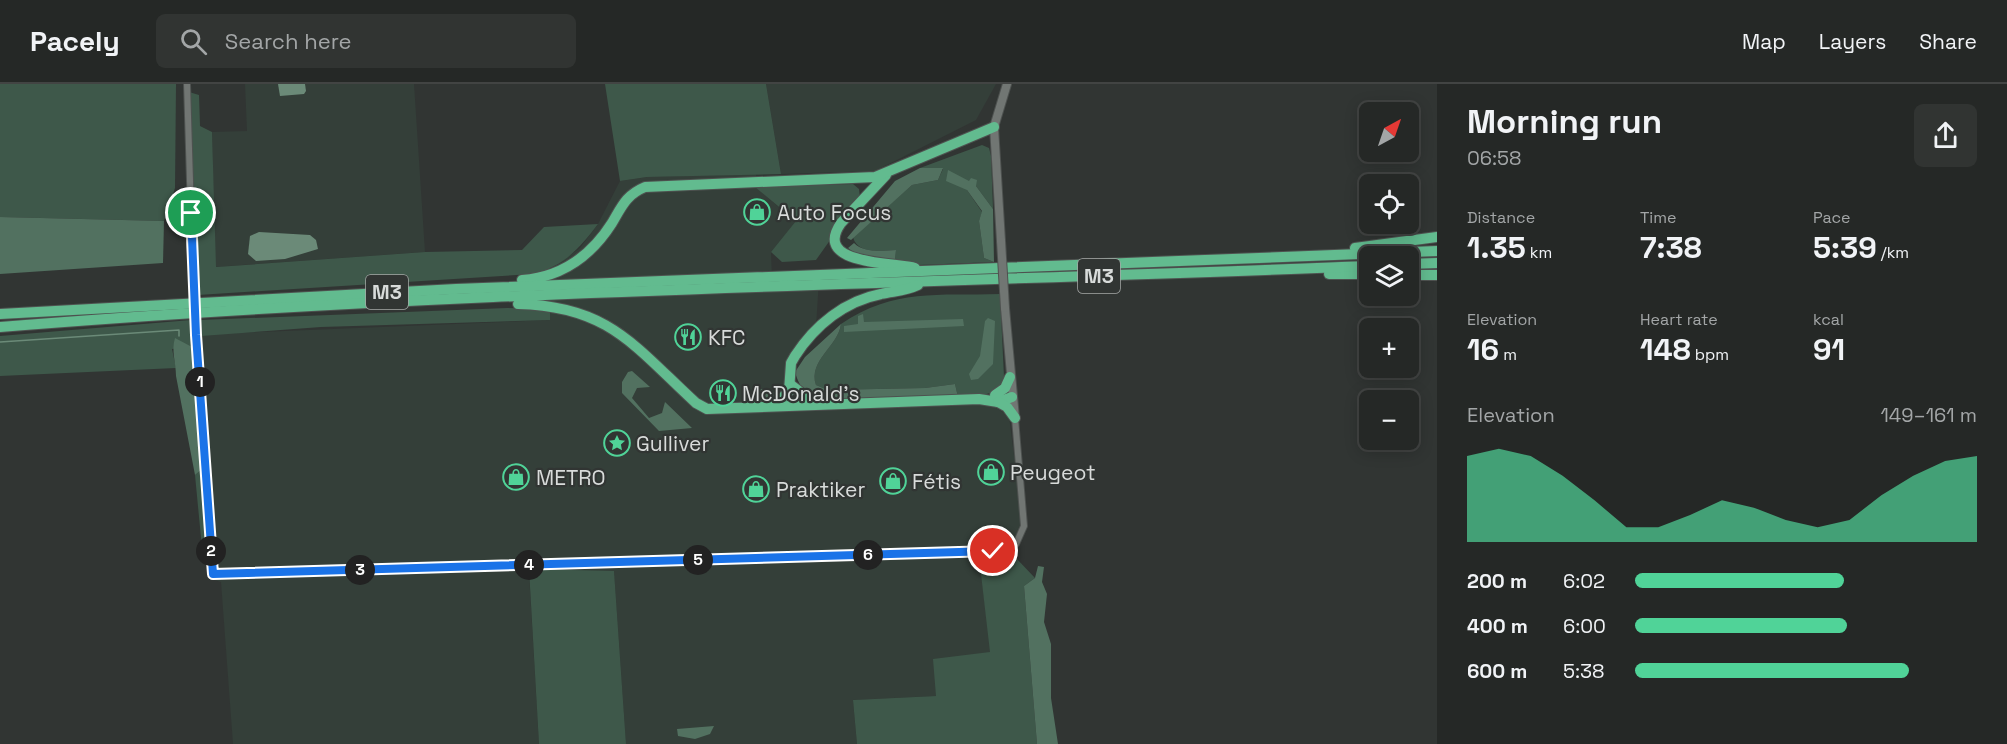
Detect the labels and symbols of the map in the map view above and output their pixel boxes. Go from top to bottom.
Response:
north arrow [1359,102,1419,162]
pin [165,187,216,238]
shop icon: Auto Focus [742,197,772,227]
place label: Auto Focus [777,199,891,226]
road number: M3 [1078,259,1120,293]
road number: M3 [366,275,408,309]
restaurant icon: KFC [673,322,703,352]
place label: KFC [708,324,745,351]
pin: 1 [185,367,215,397]
restaurant icon: McDonald's [708,378,738,408]
place label: McDonald's [742,380,860,407]
place icon: Gulliver [602,428,632,458]
place label: Gulliver [636,430,709,457]
shop icon: Peugeot [976,457,1006,487]
place label: Peugeot [1010,459,1096,486]
shop icon: METRO [501,462,531,492]
place label: METRO [536,464,606,491]
shop icon: Fétis [878,466,908,496]
place label: Fétis [912,468,961,495]
shop icon: Praktiker [741,474,771,504]
place label: Praktiker [776,476,866,503]
pin [967,525,1018,576]
pin: 2 [196,536,226,566]
pin: 6 [853,540,883,570]
pin: 5 [683,545,713,575]
pin: 4 [514,550,544,580]
pin: 3 [345,555,375,585]

